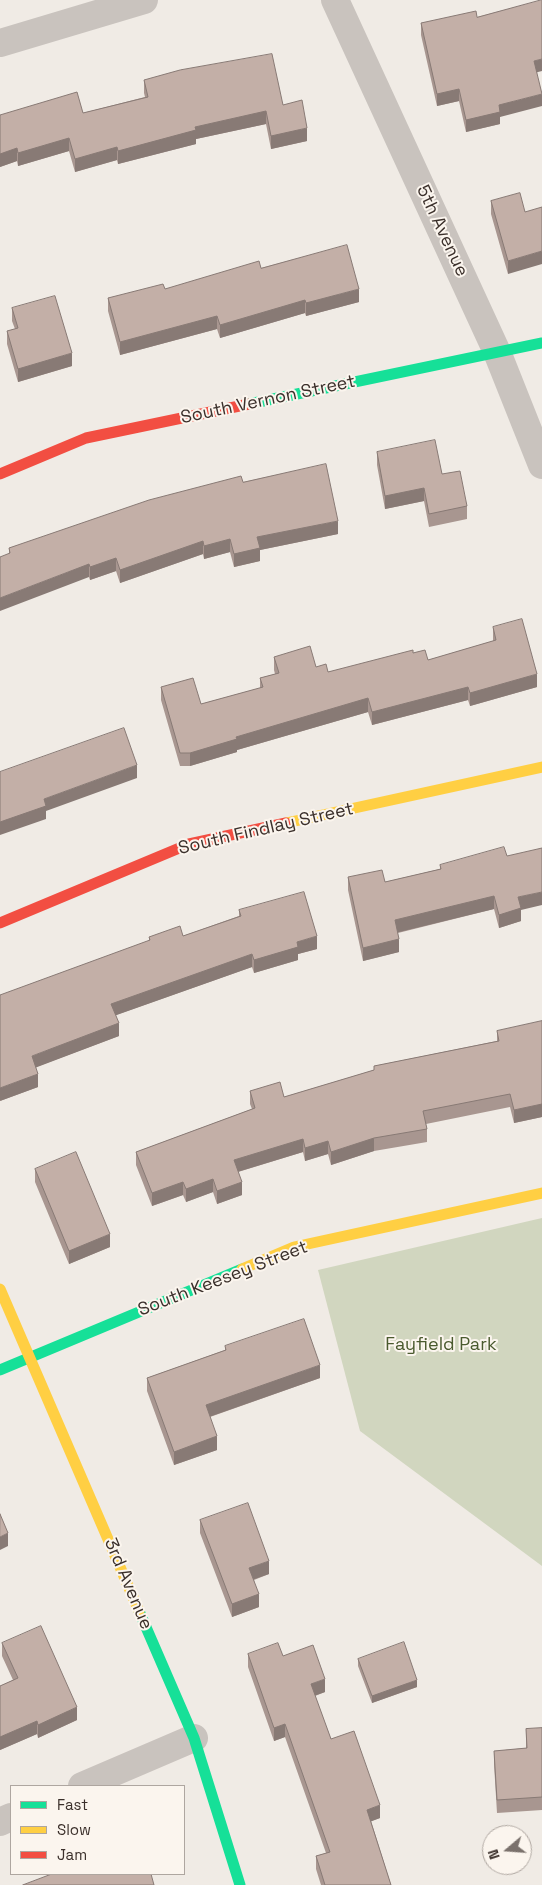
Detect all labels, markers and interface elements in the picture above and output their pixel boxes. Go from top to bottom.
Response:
street label: 5th Avenue [411,182,473,280]
street label: South Vernon Street [179,371,357,429]
street label: South Findlay Street [176,798,356,860]
street label: South Keesey Street [135,1237,311,1321]
park label: Fayfield Park [385,1334,497,1356]
street label: 3rd Avenue [99,1535,157,1633]
legend [10,1785,185,1875]
text: Fast [57,1795,88,1814]
text: Slow [57,1820,91,1839]
north arrow [482,1825,532,1875]
text: Jam [57,1845,87,1864]
text: N [484,1847,504,1862]

